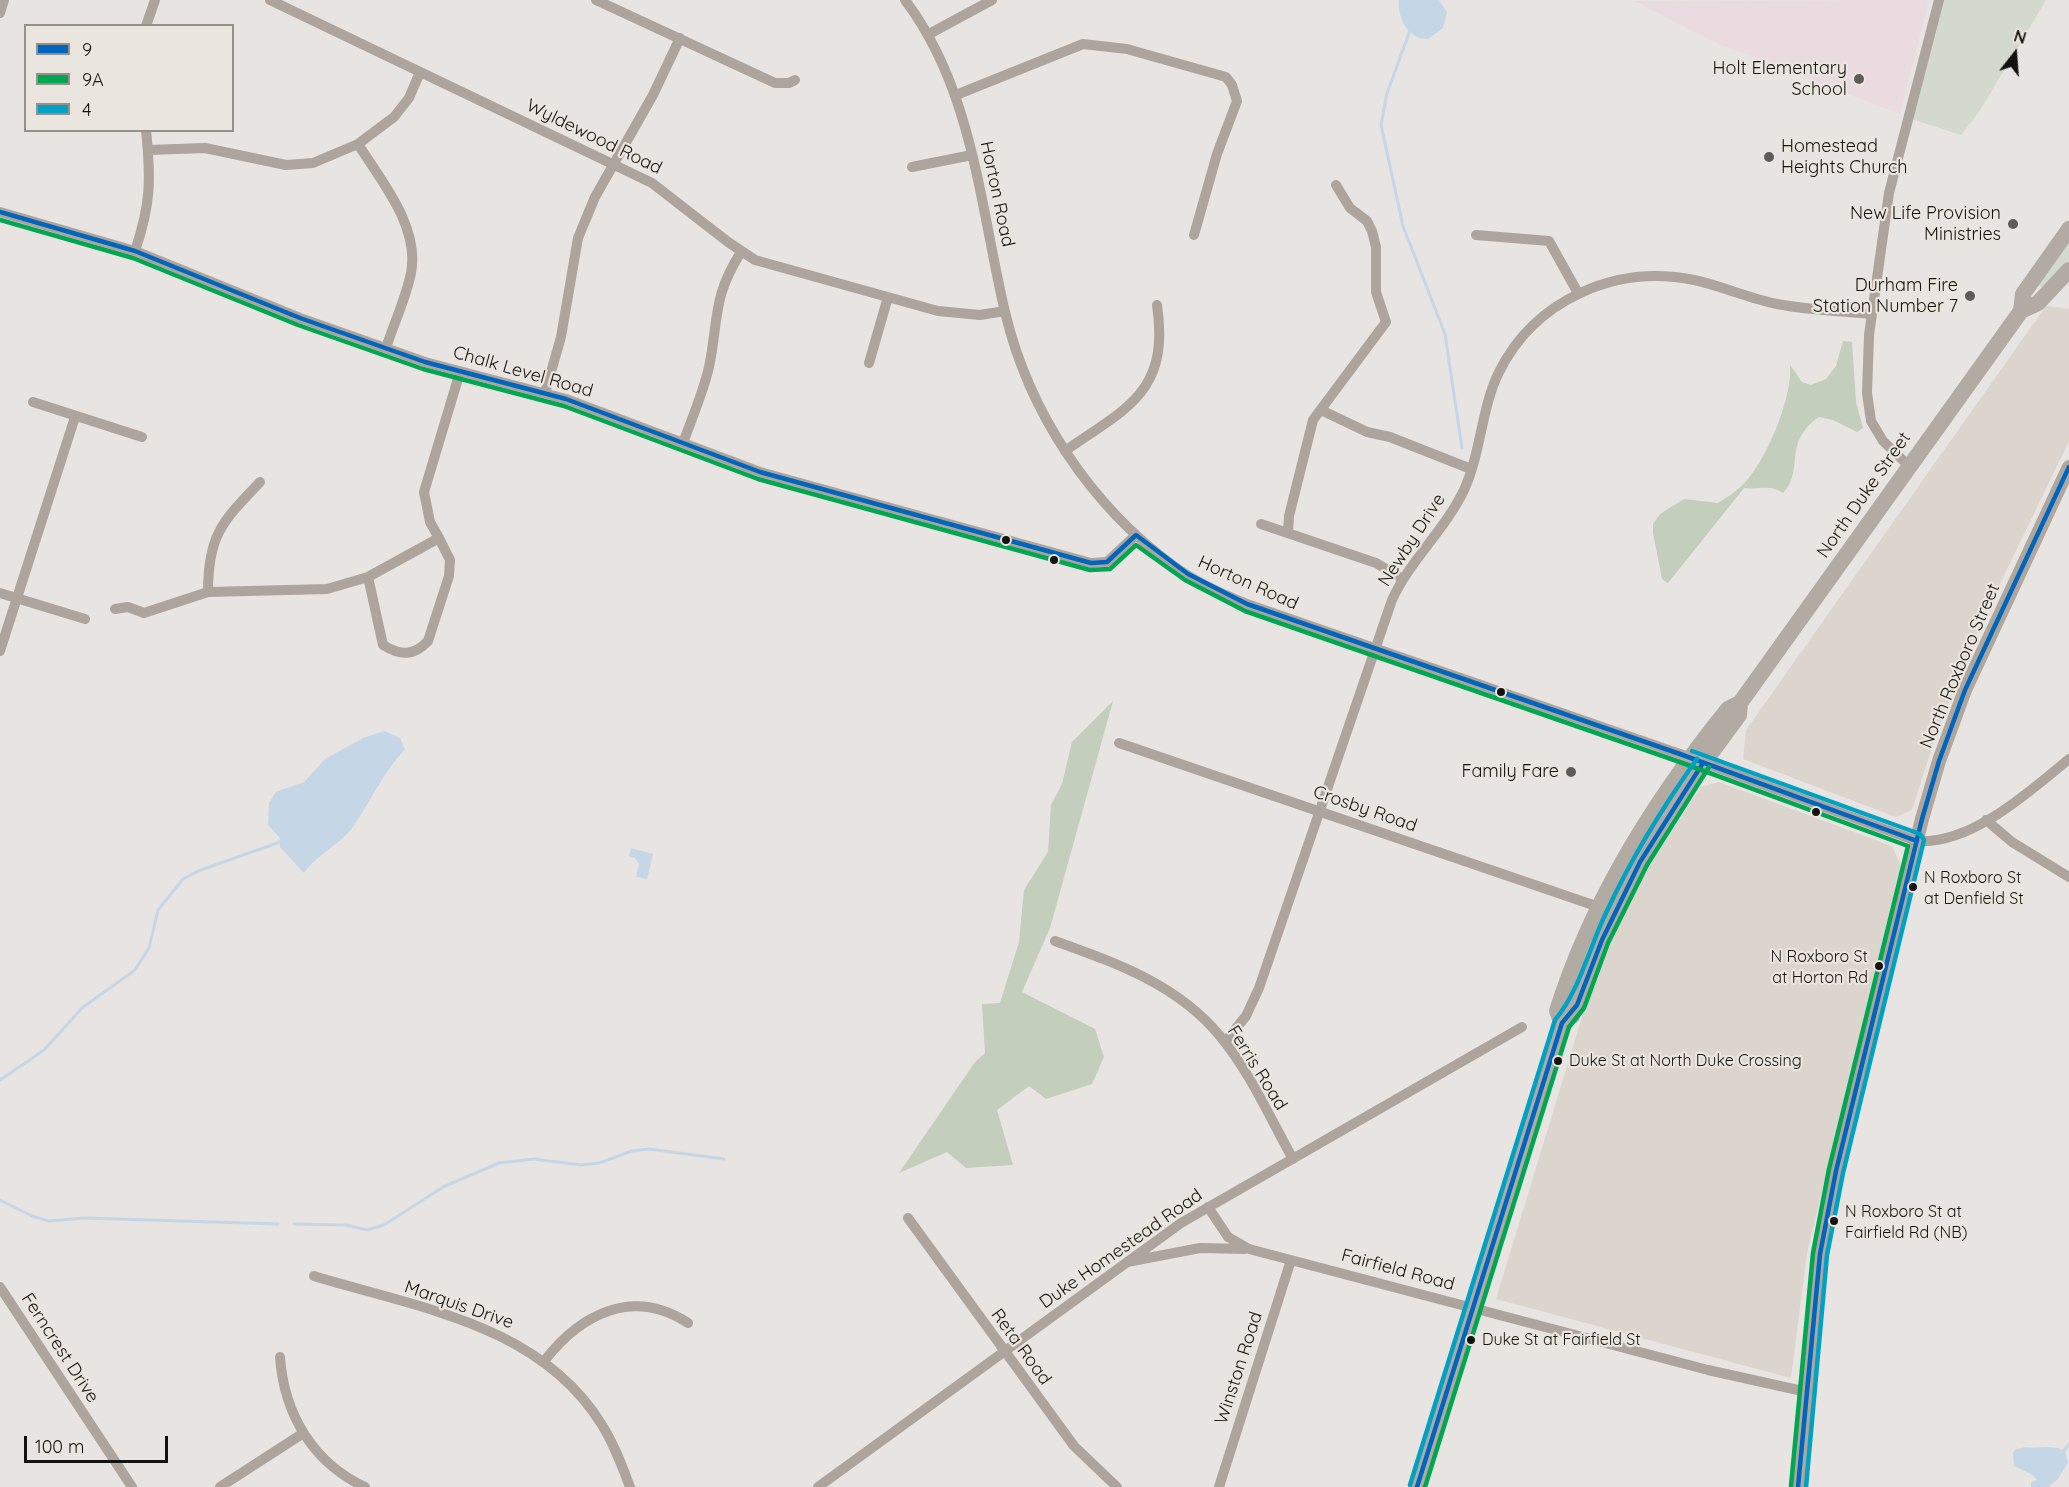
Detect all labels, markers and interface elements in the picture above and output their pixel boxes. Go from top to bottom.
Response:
legend [24,24,234,132]
north arrow [1985,24,2045,84]
text: N [2012,26,2029,48]
text: 9 [82,38,92,61]
place label: Holt Elementary School [1713,58,1847,100]
text: 9A [82,68,104,91]
marker: Holt Elementary School [1852,72,1866,86]
street label: Wyldewood Road [523,95,665,179]
text: 4 [82,98,92,121]
place label: Homestead Heights Church [1781,136,1908,178]
street label: Horton Road [975,139,1019,249]
marker: Homestead Heights Church [1762,150,1776,164]
place label: New Life Provision Ministries [1850,203,2001,246]
marker: New Life Provision Ministries [2006,217,2020,231]
place label: Durham Fire Station Number 7 [1813,275,1958,318]
marker: Durham Fire Station Number 7 [1963,289,1977,303]
street label: Chalk Level Road [451,342,595,402]
street label: North Duke Street [1812,428,1916,562]
street label: Newby Drive [1374,490,1450,590]
unlabelled marker [1000,534,1012,546]
street label: Horton Road [1194,551,1302,615]
unlabelled marker [1048,554,1060,566]
street label: North Roxboro Street [1916,580,2004,752]
unlabelled marker [1495,686,1507,698]
place label: Family Fare [1462,761,1559,783]
marker: Family Fare [1564,765,1578,779]
street label: Crosby Road [1310,781,1420,837]
unlabelled marker [1810,806,1822,818]
place label: N Roxboro St at Denfield St [1924,868,2024,906]
marker: N Roxboro St at Denfield St [1907,881,1919,893]
place label: N Roxboro St at Horton Rd [1771,947,1868,985]
marker: N Roxboro St at Horton Rd [1873,960,1885,972]
street label: Ferris Road [1222,1022,1292,1114]
place label: Duke St at North Duke Crossing [1569,1051,1802,1071]
marker: Duke St at North Duke Crossing [1552,1055,1564,1067]
street label: Duke Homestead Road [1035,1185,1207,1313]
place label: N Roxboro St at Fairfield Rd (NB) [1845,1202,1968,1240]
marker: N Roxboro St at Fairfield Rd (NB) [1828,1215,1840,1227]
street label: Fairfield Road [1339,1244,1457,1296]
street label: Marquis Drive [402,1276,516,1334]
street label: Ferncrest Drive [17,1289,103,1407]
street label: Reta Road [986,1305,1056,1389]
street label: Winston Road [1211,1309,1267,1427]
place label: Duke St at Fairfield St [1482,1330,1641,1350]
marker: Duke St at Fairfield St [1465,1334,1477,1346]
scale bar [27,1424,171,1462]
text: 100 m [35,1435,84,1458]

